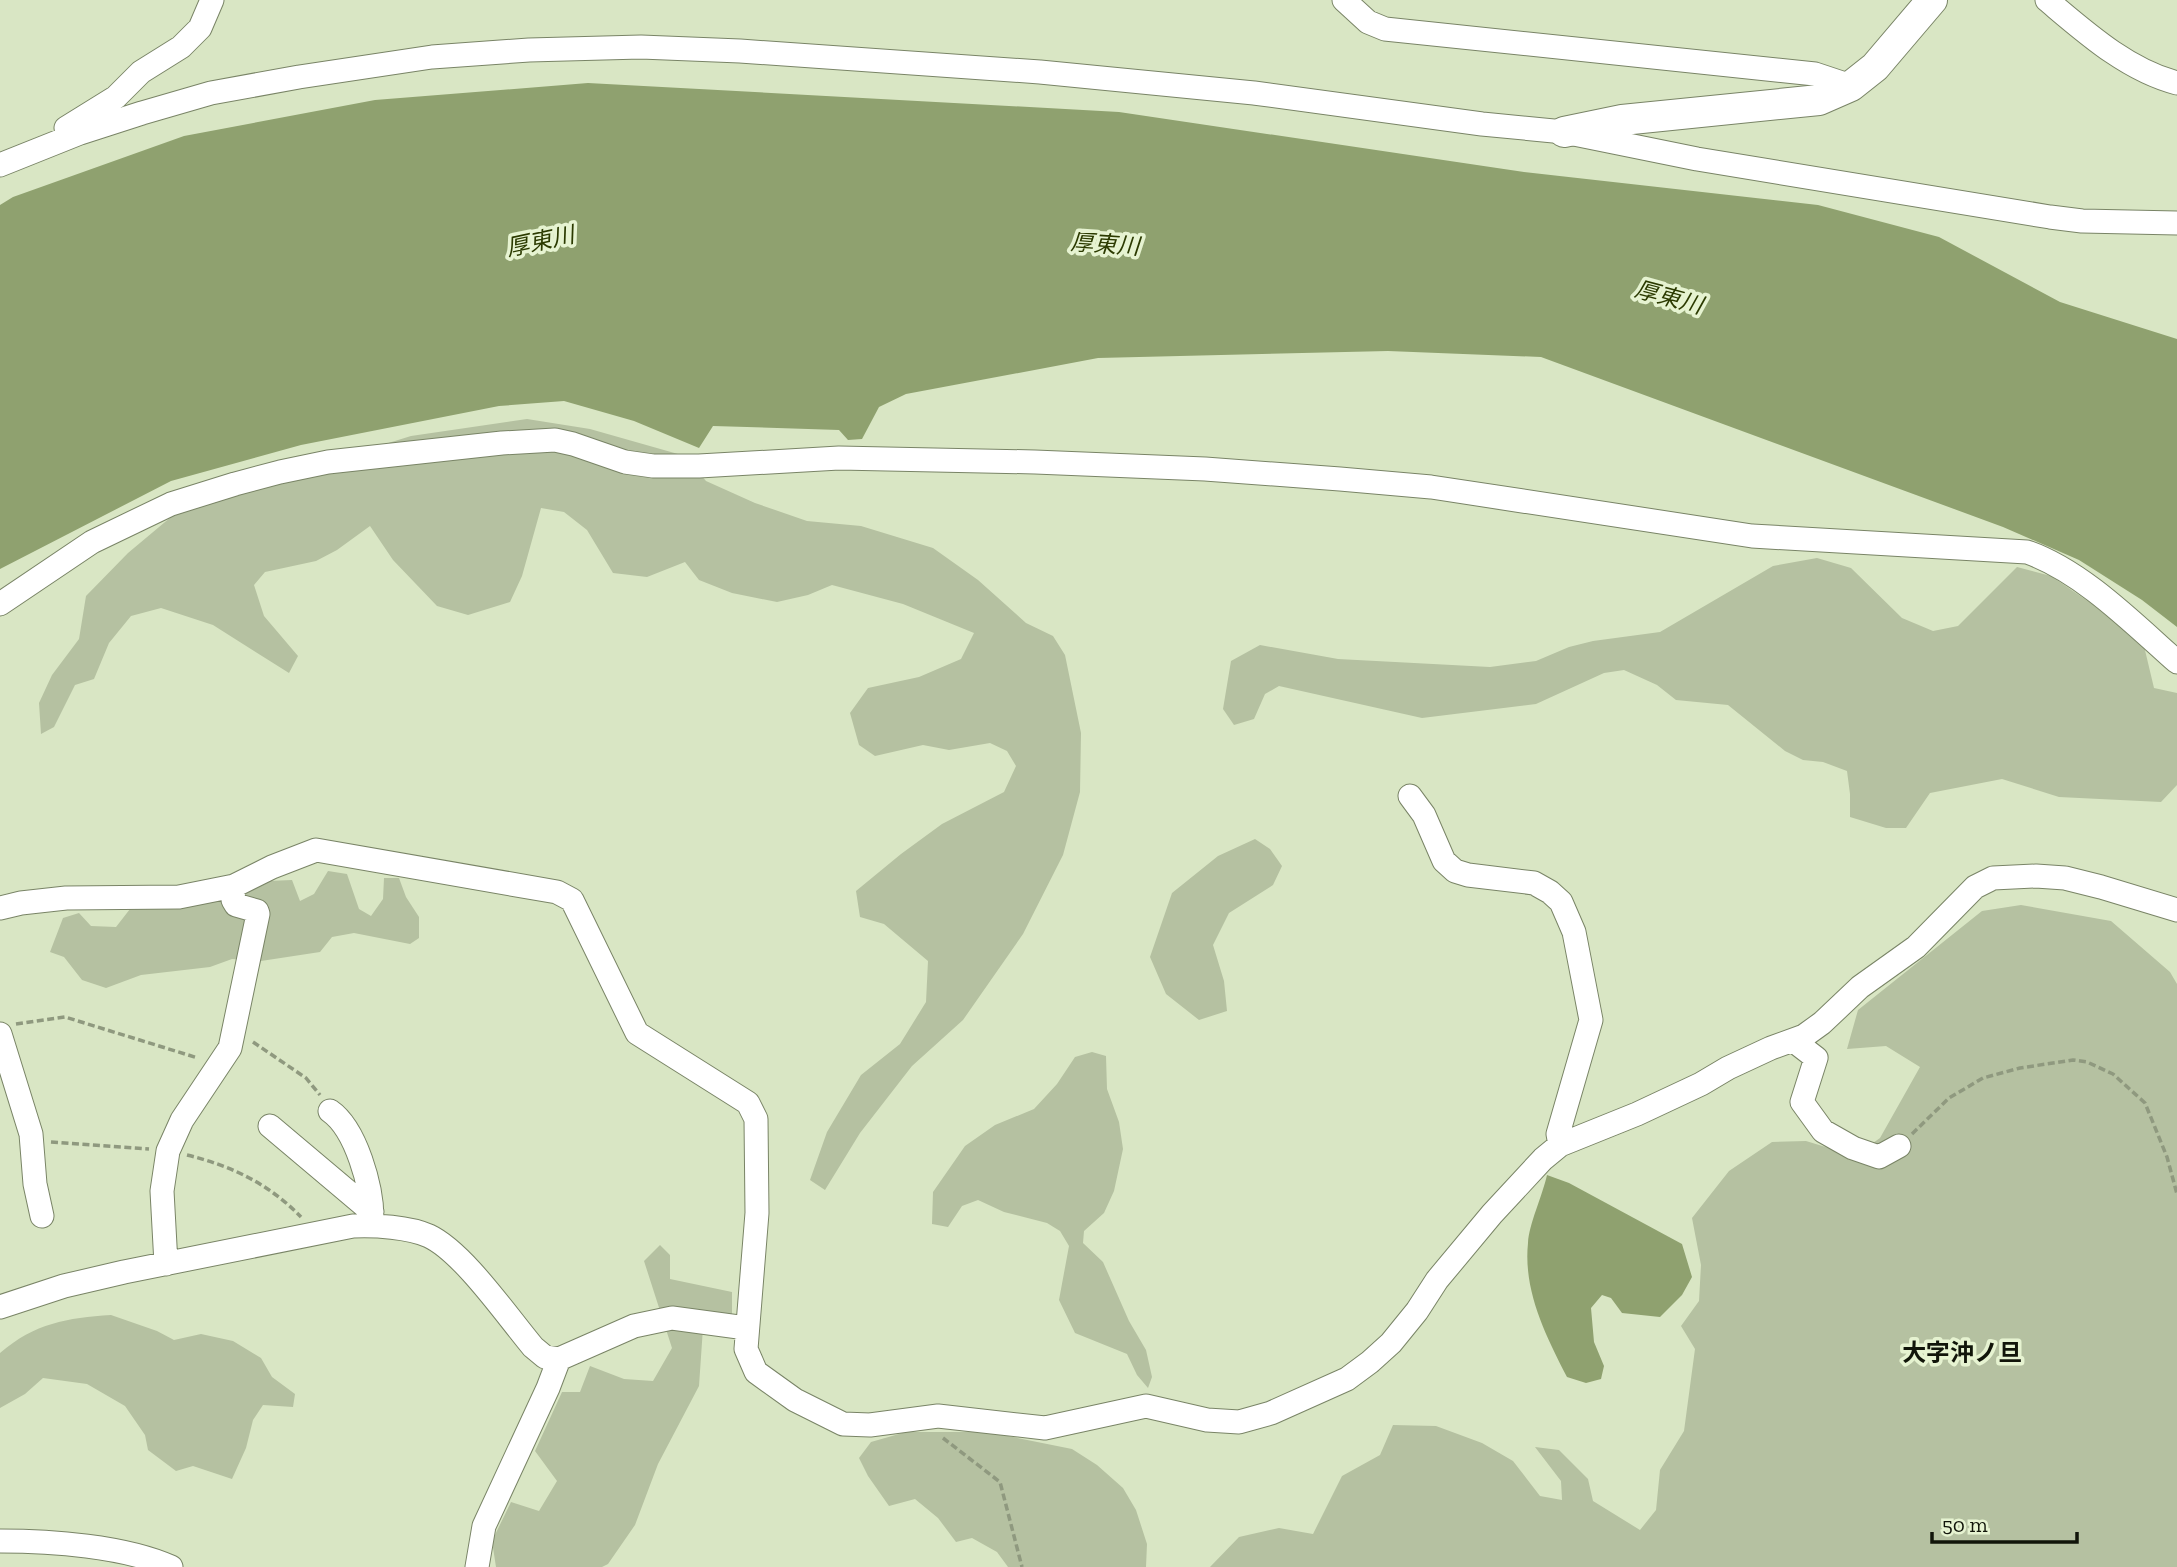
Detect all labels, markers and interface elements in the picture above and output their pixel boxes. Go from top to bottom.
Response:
water label: 厚東川 [503,220,580,262]
water label: 厚東川 [1070,228,1143,261]
water label: 厚東川 [1632,275,1709,320]
district label: 大字沖ノ旦 [1902,1338,2022,1367]
scale bar [1932,1500,2077,1544]
text: 50 m [1942,1512,1988,1537]

